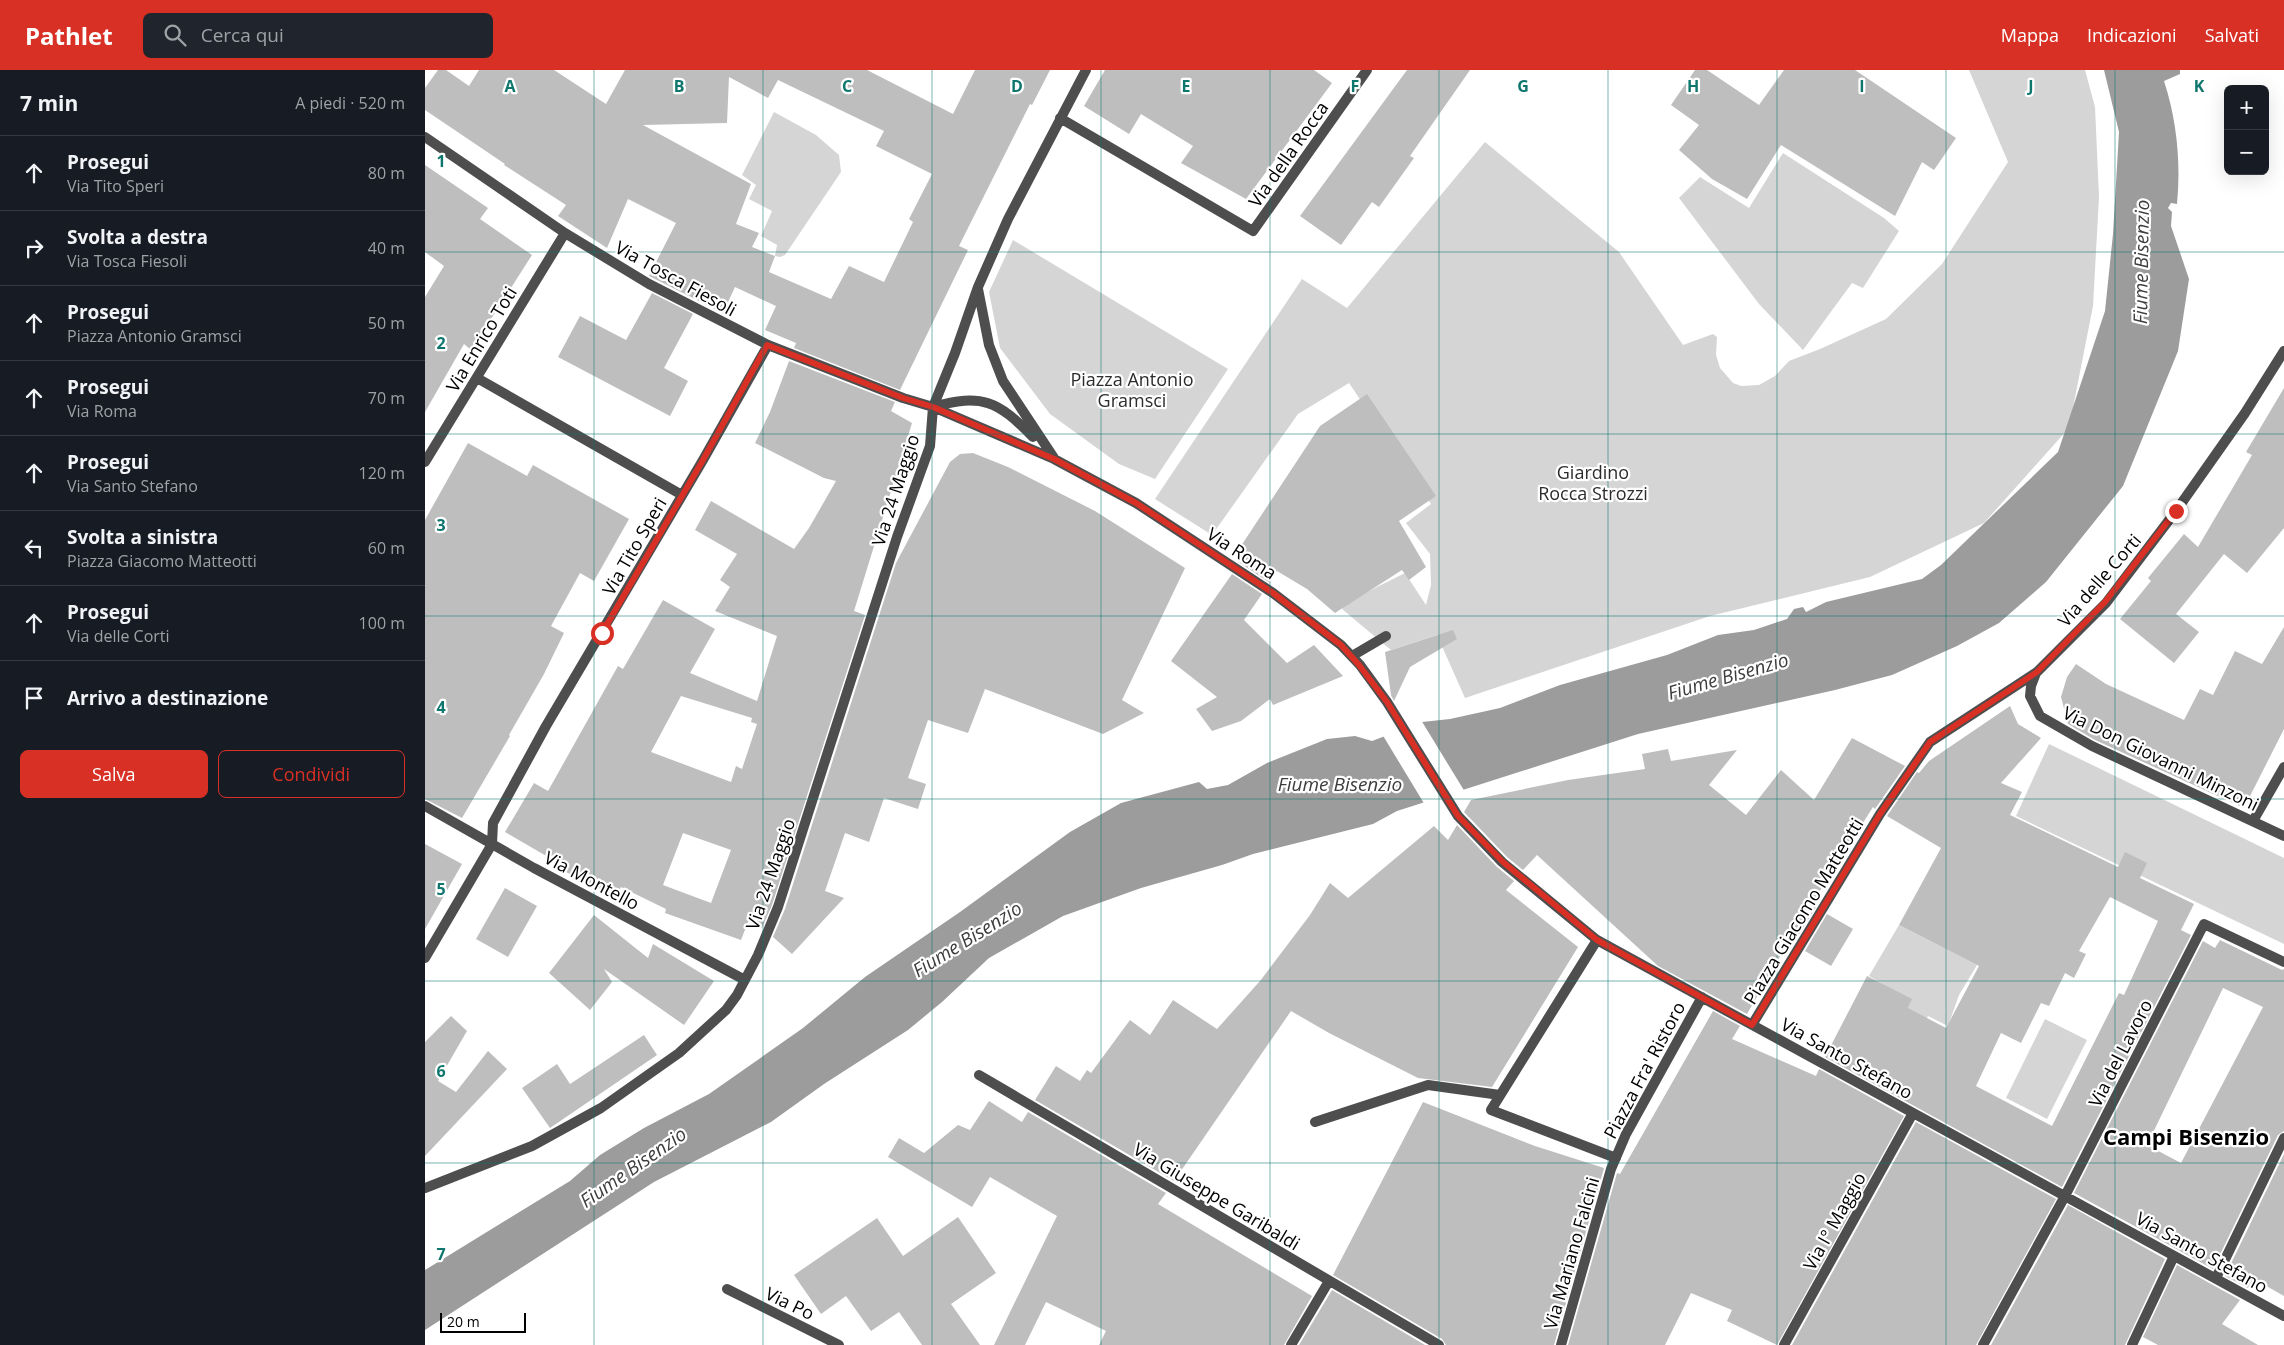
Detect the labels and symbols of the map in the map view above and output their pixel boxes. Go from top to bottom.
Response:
text: A [504,75,516,97]
text: B [674,75,684,97]
text: C [842,75,852,97]
text: D [1011,75,1023,97]
text: E [1182,75,1191,97]
text: F [1351,75,1359,97]
text: G [1517,75,1529,97]
text: H [1687,75,1699,97]
text: I [1859,75,1865,97]
text: J [2026,75,2034,97]
text: K [2194,75,2205,97]
street label: Via della Rocca [1243,96,1333,212]
text: 1 [436,150,446,172]
water label: Fiume Bisenzio [2127,200,2155,324]
street label: Via Tosca Fiesoli [611,235,741,321]
street label: Via Enrico Toti [440,282,522,396]
text: 2 [436,332,446,354]
park label: Piazza Antonio Gramsci [1070,367,1194,412]
street label: Via 24 Maggio [866,431,924,549]
park label: Giardino Rocca Strozzi [1538,460,1648,505]
street label: Via Tito Speri [596,493,672,599]
route end [2165,500,2188,523]
text: 3 [436,514,446,536]
street label: Via Roma [1203,522,1281,584]
street label: Via delle Corti [2052,529,2146,631]
route start [591,622,614,645]
water label: Fiume Bisenzio [1665,646,1791,706]
text: 4 [436,696,446,718]
street label: Via Don Giovanni Minzoni [2059,700,2263,816]
water label: Fiume Bisenzio [1278,771,1402,797]
street label: Piazza Giacomo Matteotti [1738,813,1868,1009]
street label: Via 24 Maggio [740,815,800,933]
street label: Via Montello [540,845,644,915]
text: 5 [436,878,446,900]
water label: Fiume Bisenzio [907,895,1027,983]
street label: Via del Lavoro [2083,995,2157,1111]
street label: Piazza Fra' Ristoro [1598,997,1690,1143]
street label: Via Santo Stefano [1777,1012,1917,1104]
text: 6 [436,1060,446,1082]
water label: Fiume Bisenzio [575,1121,691,1213]
district label: Campi Bisenzio [2103,1121,2269,1151]
street label: Via Giuseppe Garibaldi [1129,1137,1305,1255]
street label: Via I° Maggio [1797,1168,1871,1274]
street label: Via Mariano Falcini [1538,1174,1604,1332]
street label: Via Santo Stefano [2132,1206,2272,1298]
text: 7 [436,1243,446,1265]
street label: Via Po [762,1281,818,1325]
scale bar [440,1310,526,1333]

